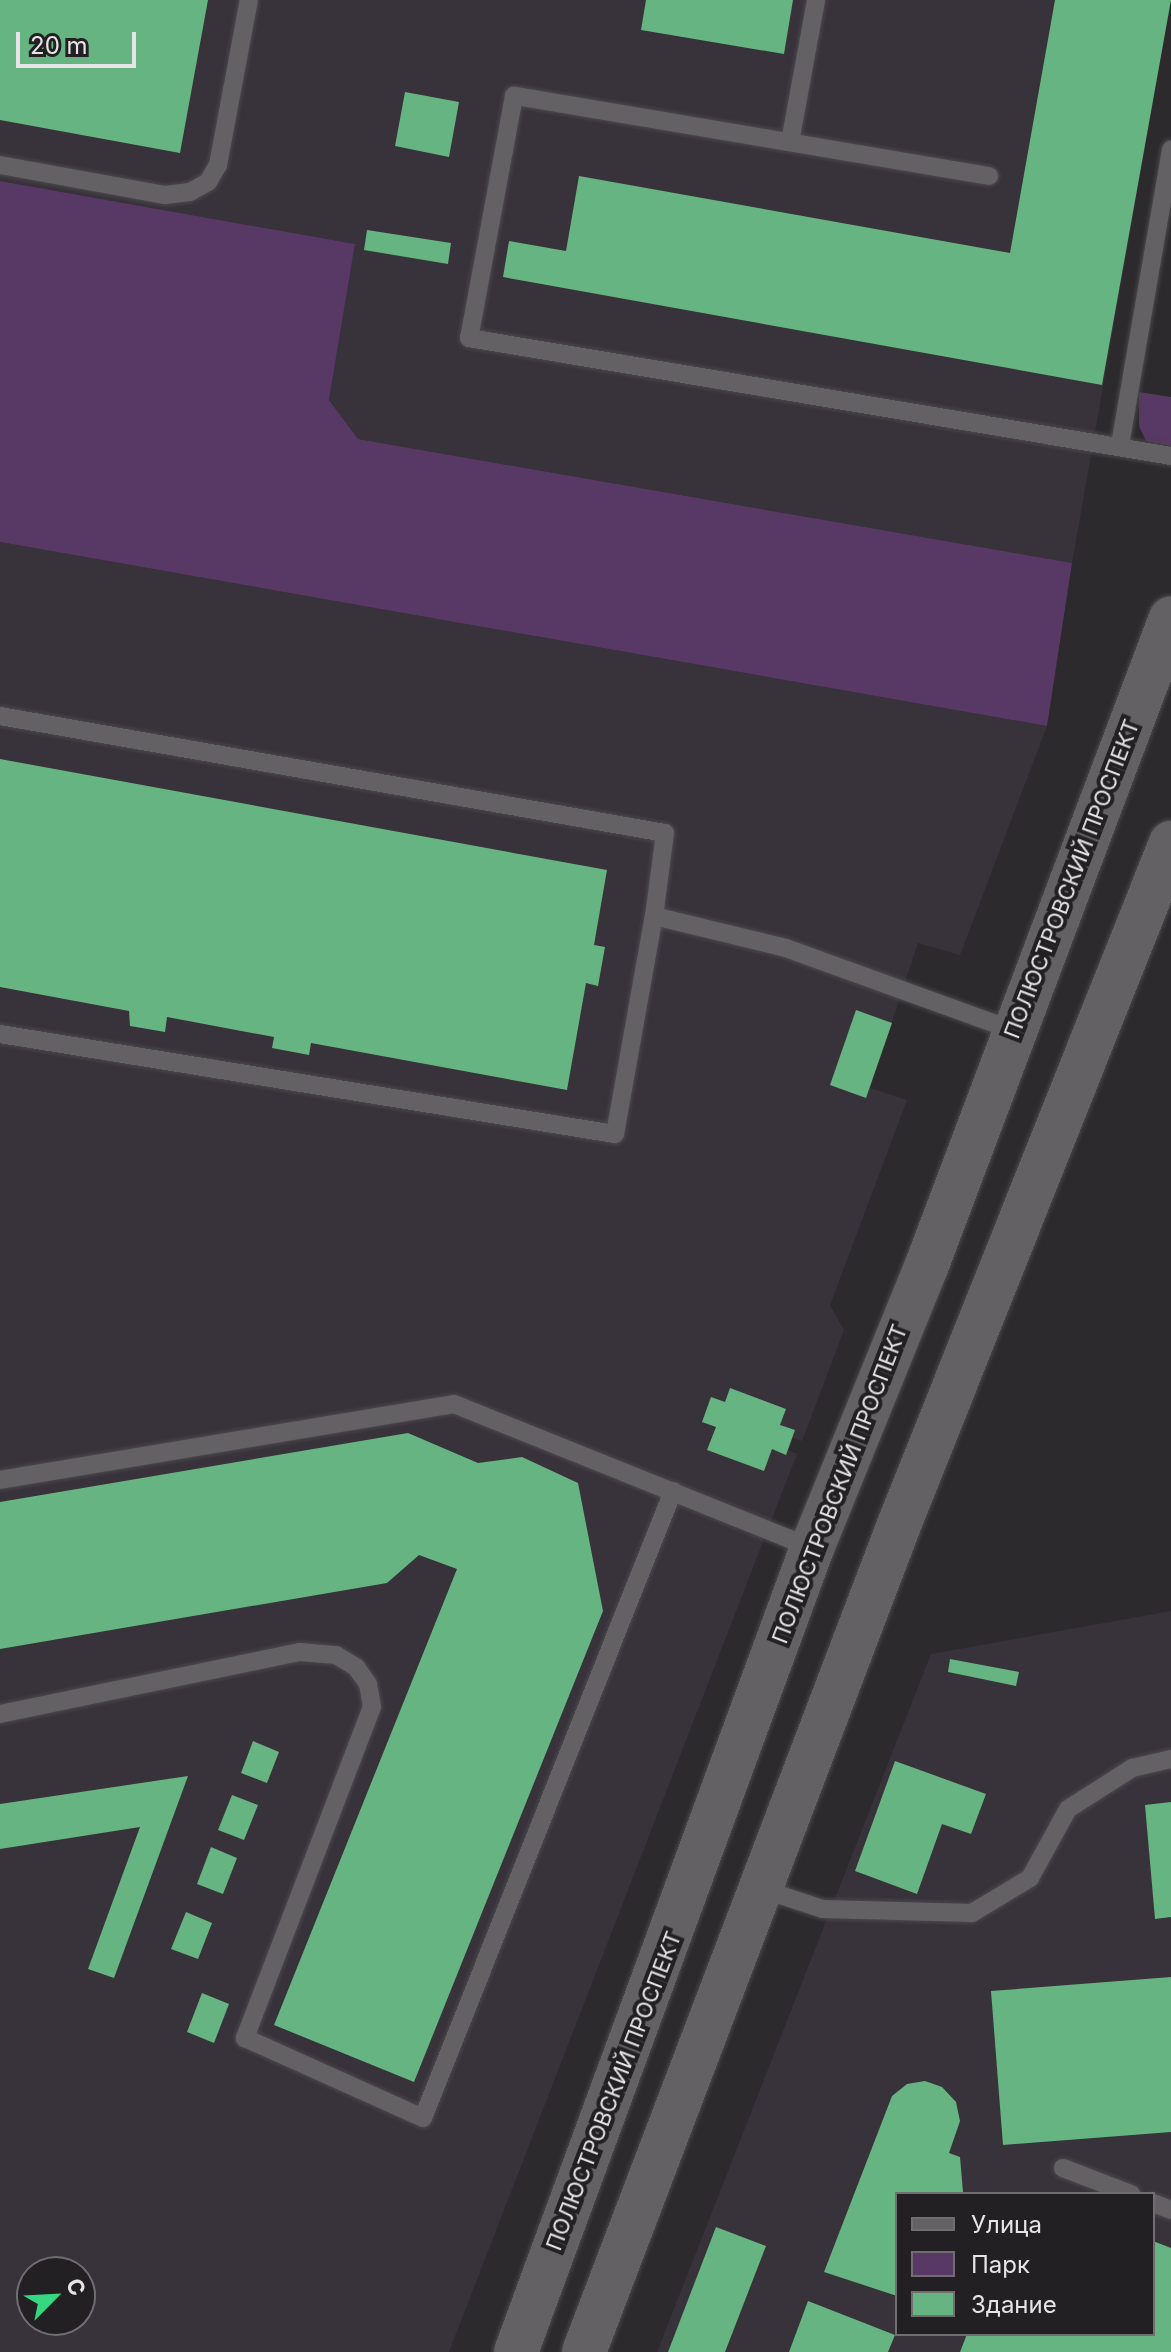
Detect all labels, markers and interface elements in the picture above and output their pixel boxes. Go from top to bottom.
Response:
scale bar [20,16,140,66]
text: 20 m [30,31,88,60]
street label: ПОЛЮСТРОВСКИЙ ПРОСПЕКТ [999,716,1145,1042]
street label: ПОЛЮСТРОВСКИЙ ПРОСПЕКТ [767,1321,913,1647]
street label: ПОЛЮСТРОВСКИЙ ПРОСПЕКТ [541,1928,687,2254]
legend [895,2192,1155,2336]
text: Улица [971,2210,1042,2239]
text: Парк [971,2250,1030,2279]
north arrow [16,2256,96,2336]
text: С [61,2274,91,2300]
text: Здание [971,2290,1057,2319]

